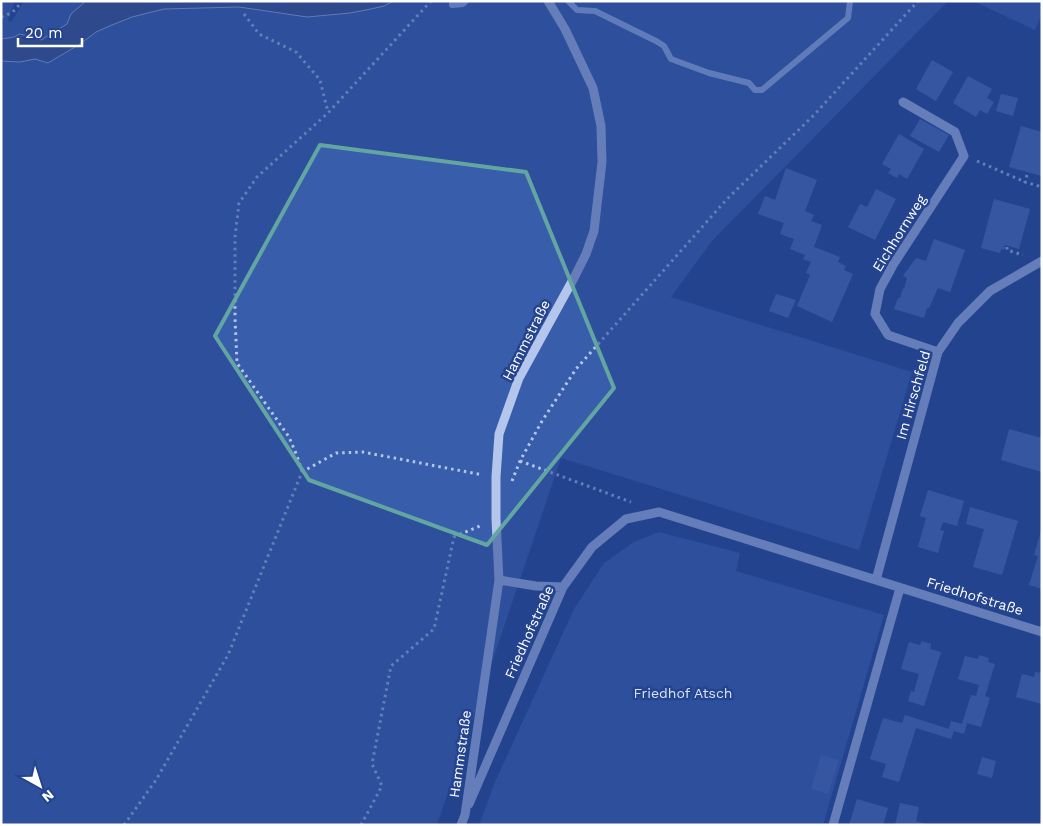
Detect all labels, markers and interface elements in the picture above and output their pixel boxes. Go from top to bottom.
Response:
scale bar [18,15,81,47]
text: 20 m [25,24,63,42]
street label: Eichhornweg [869,191,929,274]
street label: Hammstraße [499,297,553,383]
street label: Im Hirschfeld [893,349,933,441]
street label: Friedhofstraße [925,574,1025,618]
street label: Friedhofstraße [501,583,557,681]
park label: Friedhof Atsch [634,685,732,701]
street label: Hammstraße [446,709,474,799]
north arrow [15,761,65,811]
text: N [39,787,57,806]

